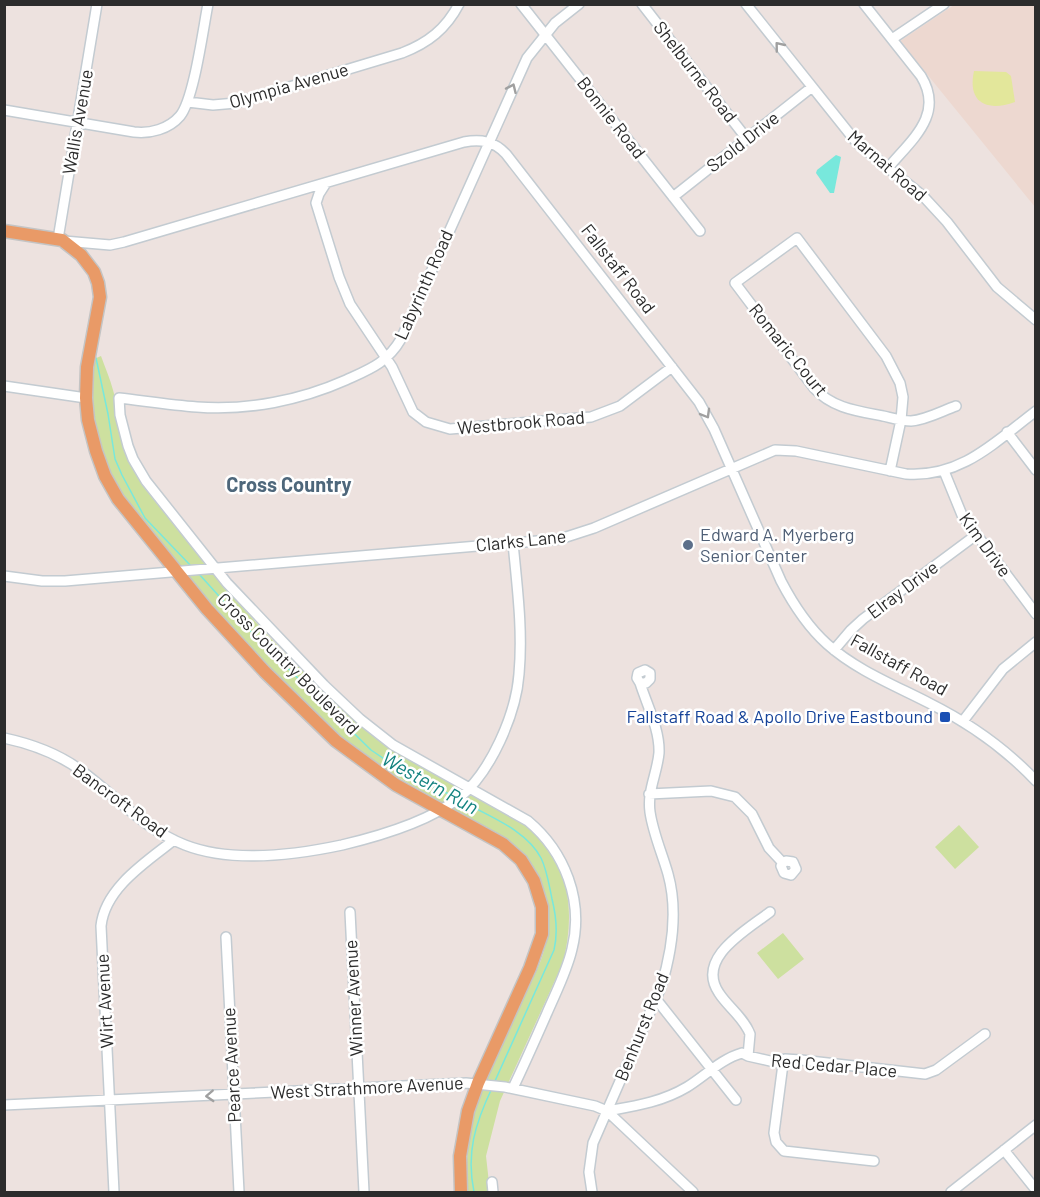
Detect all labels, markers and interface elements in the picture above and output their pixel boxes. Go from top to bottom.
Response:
street label: Shelburne Road [649,16,742,126]
one-way arrow [776,42,787,53]
street label: Olympia Avenue [227,58,351,113]
street label: Wallis Avenue [57,67,97,176]
street label: Bonnie Road [573,72,651,163]
one-way arrow [505,83,517,94]
street label: Szold Drive [702,106,783,176]
street label: Marnat Road [844,125,932,205]
street label: Fallstaff Road [577,219,661,318]
street label: Labyrinth Road [389,226,457,343]
street label: Romaric Court [745,299,833,400]
street label: Westbrook Road [456,405,586,439]
one-way arrow [699,408,710,418]
district label: Cross Country [226,472,352,496]
street label: Kim Drive [955,508,1017,581]
place label: Edward A. Myerberg Senior Center [700,523,854,566]
street label: Clarks Lane [475,524,567,556]
marker: Edward A. Myerberg Senior Center [681,538,695,552]
street label: Elray Drive [863,556,942,623]
street label: Cross Country Boulevard [213,588,364,739]
street label: Fallstaff Road [847,628,952,700]
place label: Fallstaff Road & Apollo Drive Eastbound [627,705,933,727]
marker: Fallstaff Road & Apollo Drive Eastbound [938,710,952,724]
water label: Western Run [378,746,483,819]
street label: Bancroft Road [69,758,172,842]
street label: Winner Avenue [339,939,367,1057]
street label: Wirt Avenue [91,953,117,1049]
street label: Benhurst Road [609,969,673,1084]
street label: Pearce Avenue [217,1007,245,1123]
street label: Red Cedar Place [770,1049,898,1081]
street label: West Strathmore Avenue [270,1071,464,1103]
one-way arrow [206,1089,215,1102]

